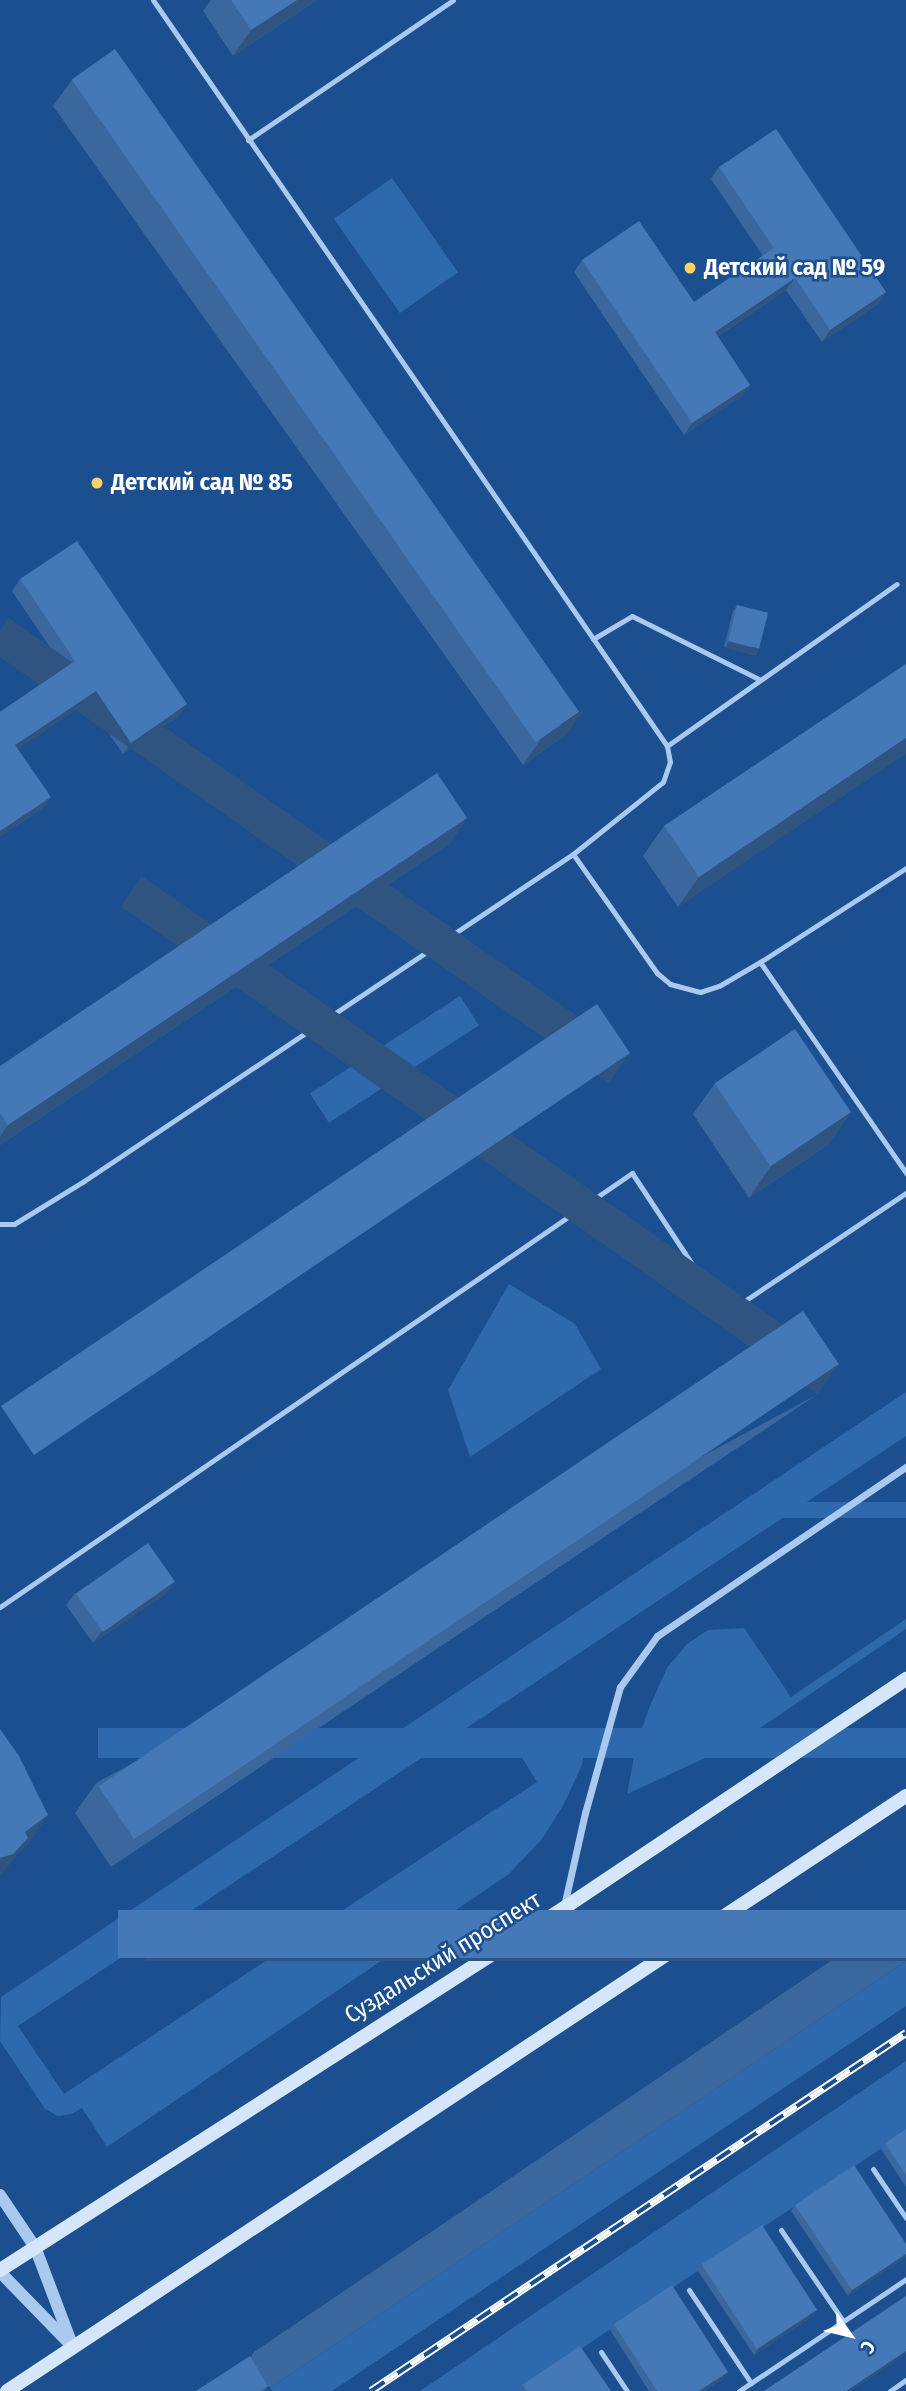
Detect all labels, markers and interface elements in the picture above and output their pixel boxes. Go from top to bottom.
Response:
place label: Детский сад № 59 [704,254,885,282]
marker: Детский сад № 59 [682,260,698,276]
place label: Детский сад № 85 [111,469,293,497]
marker: Детский сад № 85 [89,475,105,491]
street label: Суздальский проспект [339,1886,547,2030]
north arrow [815,2300,885,2370]
text: С [856,2336,880,2358]

